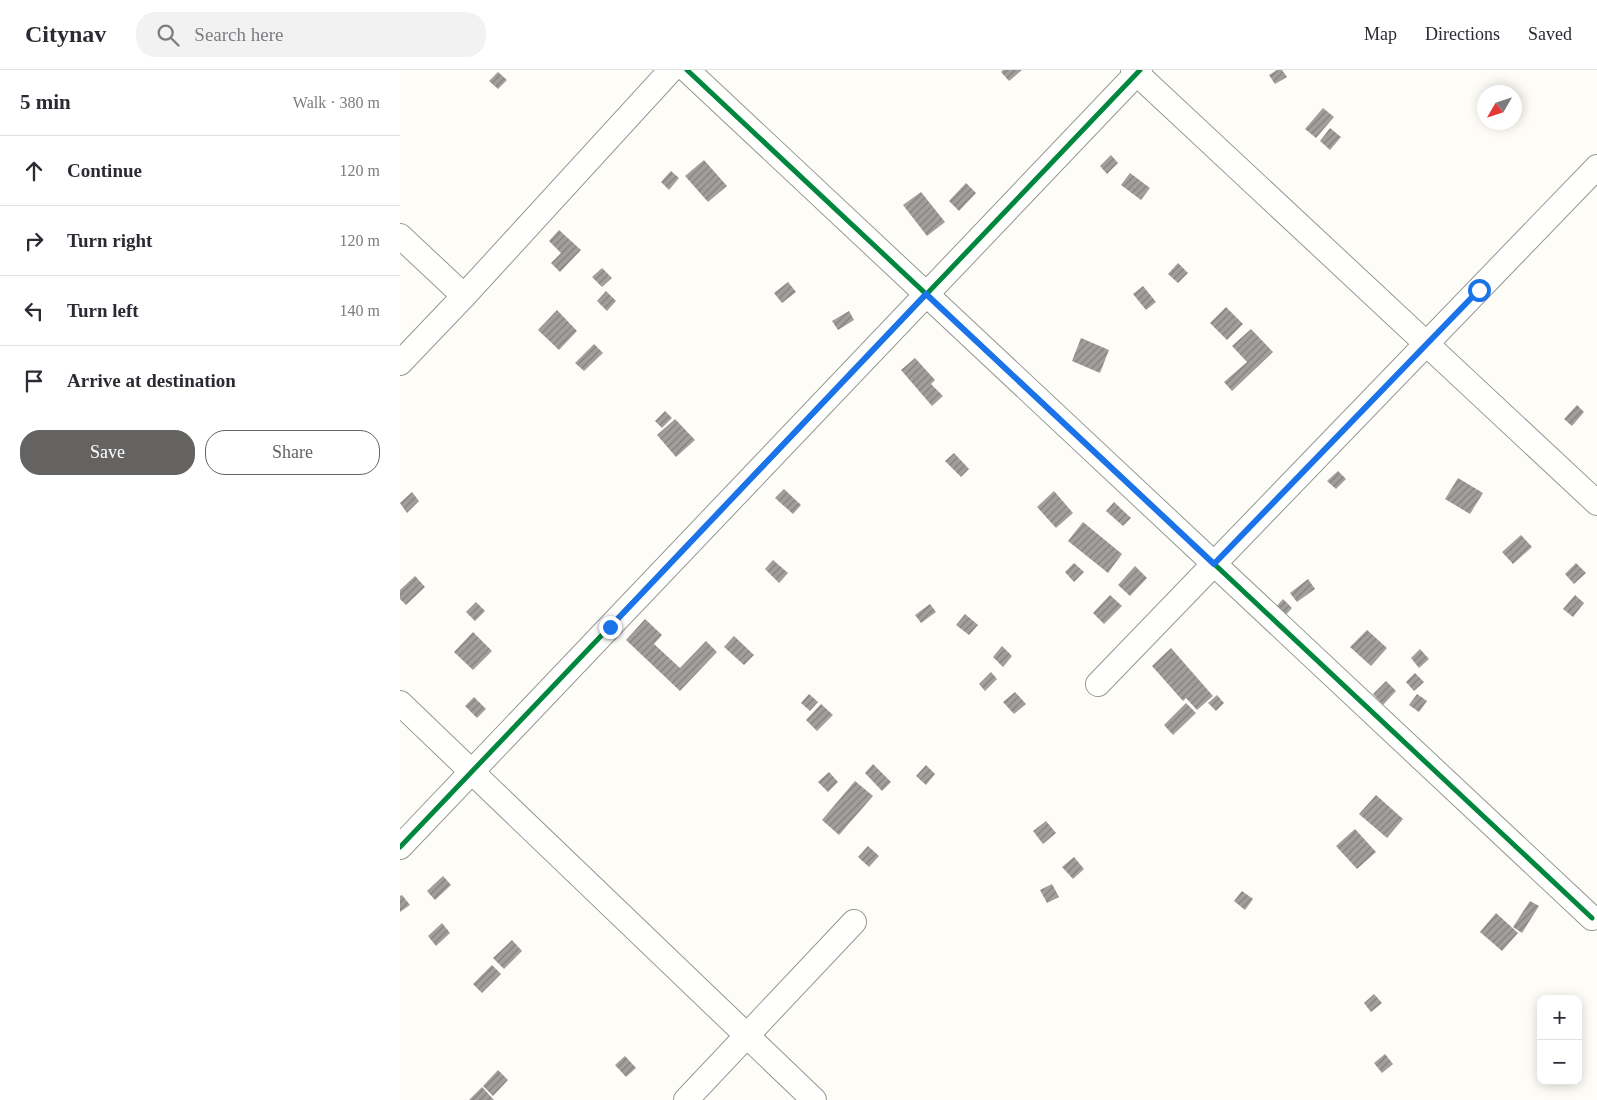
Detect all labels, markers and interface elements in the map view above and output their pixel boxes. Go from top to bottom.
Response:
search box [136,12,486,57]
text: Citynav [25,21,106,47]
icon: search [154,21,182,49]
text: Search here [194,24,283,45]
text: Map [1364,24,1397,44]
text: Directions [1425,24,1500,44]
text: Saved [1528,24,1572,44]
north arrow [1477,85,1522,130]
text: 5 min [20,90,71,114]
text: Walk · 380 m [293,94,380,111]
icon: ahead [20,157,48,185]
text: Continue [67,160,142,181]
text: 120 m [340,162,380,179]
icon: right [20,227,48,255]
text: Turn right [67,230,152,251]
text: 120 m [340,232,380,249]
route start [1468,279,1491,302]
icon: left [20,297,48,325]
text: Turn left [67,300,139,321]
text: 140 m [340,302,380,319]
icon: arrive [20,367,48,395]
text: Arrive at destination [67,370,236,391]
button: Save [20,430,195,475]
button: Share [205,430,380,475]
route end [599,616,622,639]
map controls [1537,995,1582,1085]
button: + [1537,995,1582,1040]
button: − [1537,1040,1582,1085]

